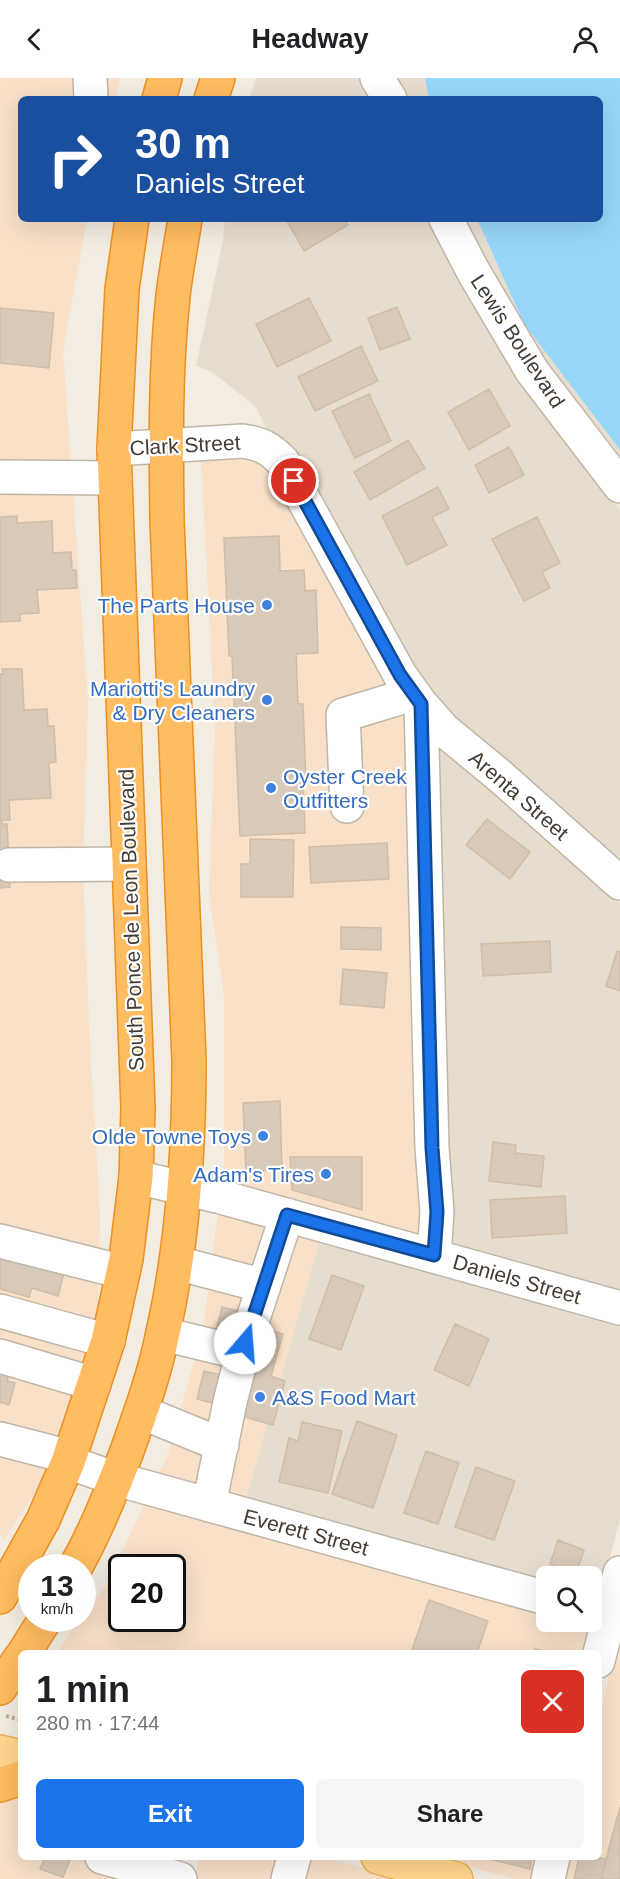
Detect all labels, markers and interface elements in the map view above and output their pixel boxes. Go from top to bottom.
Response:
icon: back [18,23,51,56]
icon: person [569,23,602,56]
text: Headway [251,24,369,54]
icon: right [36,120,114,198]
text: 30 m [135,120,231,167]
text: Daniels Street [135,169,305,199]
street label: Lewis Boulevard [466,270,570,412]
street label: Clark Street [129,431,241,459]
pin [268,455,319,506]
icon: arrive [277,464,310,497]
place label: The Parts House [97,594,255,617]
marker: The Parts House [260,598,274,612]
place label: Mariotti's Laundry & Dry Cleaners [90,677,255,724]
marker: Mariotti's Laundry & Dry Cleaners [260,693,274,707]
street label: Arenta Street [465,746,573,844]
place label: Oyster Creek Outfitters [283,765,407,812]
street label: South Ponce de Leon Boulevard [114,768,148,1072]
marker: Oyster Creek Outfitters [264,781,278,795]
place label: Olde Towne Toys [92,1125,251,1148]
marker: Olde Towne Toys [256,1129,270,1143]
place label: Adam's Tires [193,1163,314,1186]
marker: Adam's Tires [319,1167,333,1181]
street label: Daniels Street [450,1250,584,1308]
position arrow [213,1311,277,1375]
place label: A&S Food Mart [272,1386,416,1409]
marker: A&S Food Mart [253,1390,267,1404]
street label: Everett Street [241,1504,371,1560]
speed limit sign: 20 [108,1554,186,1632]
map controls [536,1566,602,1632]
button: search [536,1566,602,1632]
text: 13 [40,1569,74,1602]
text: km/h [41,1600,73,1617]
text: 1 min [36,1669,130,1710]
button: close [521,1670,584,1733]
text: 280 m · 17:44 [36,1712,159,1734]
button: Exit [36,1779,304,1848]
button: Share [316,1779,584,1848]

